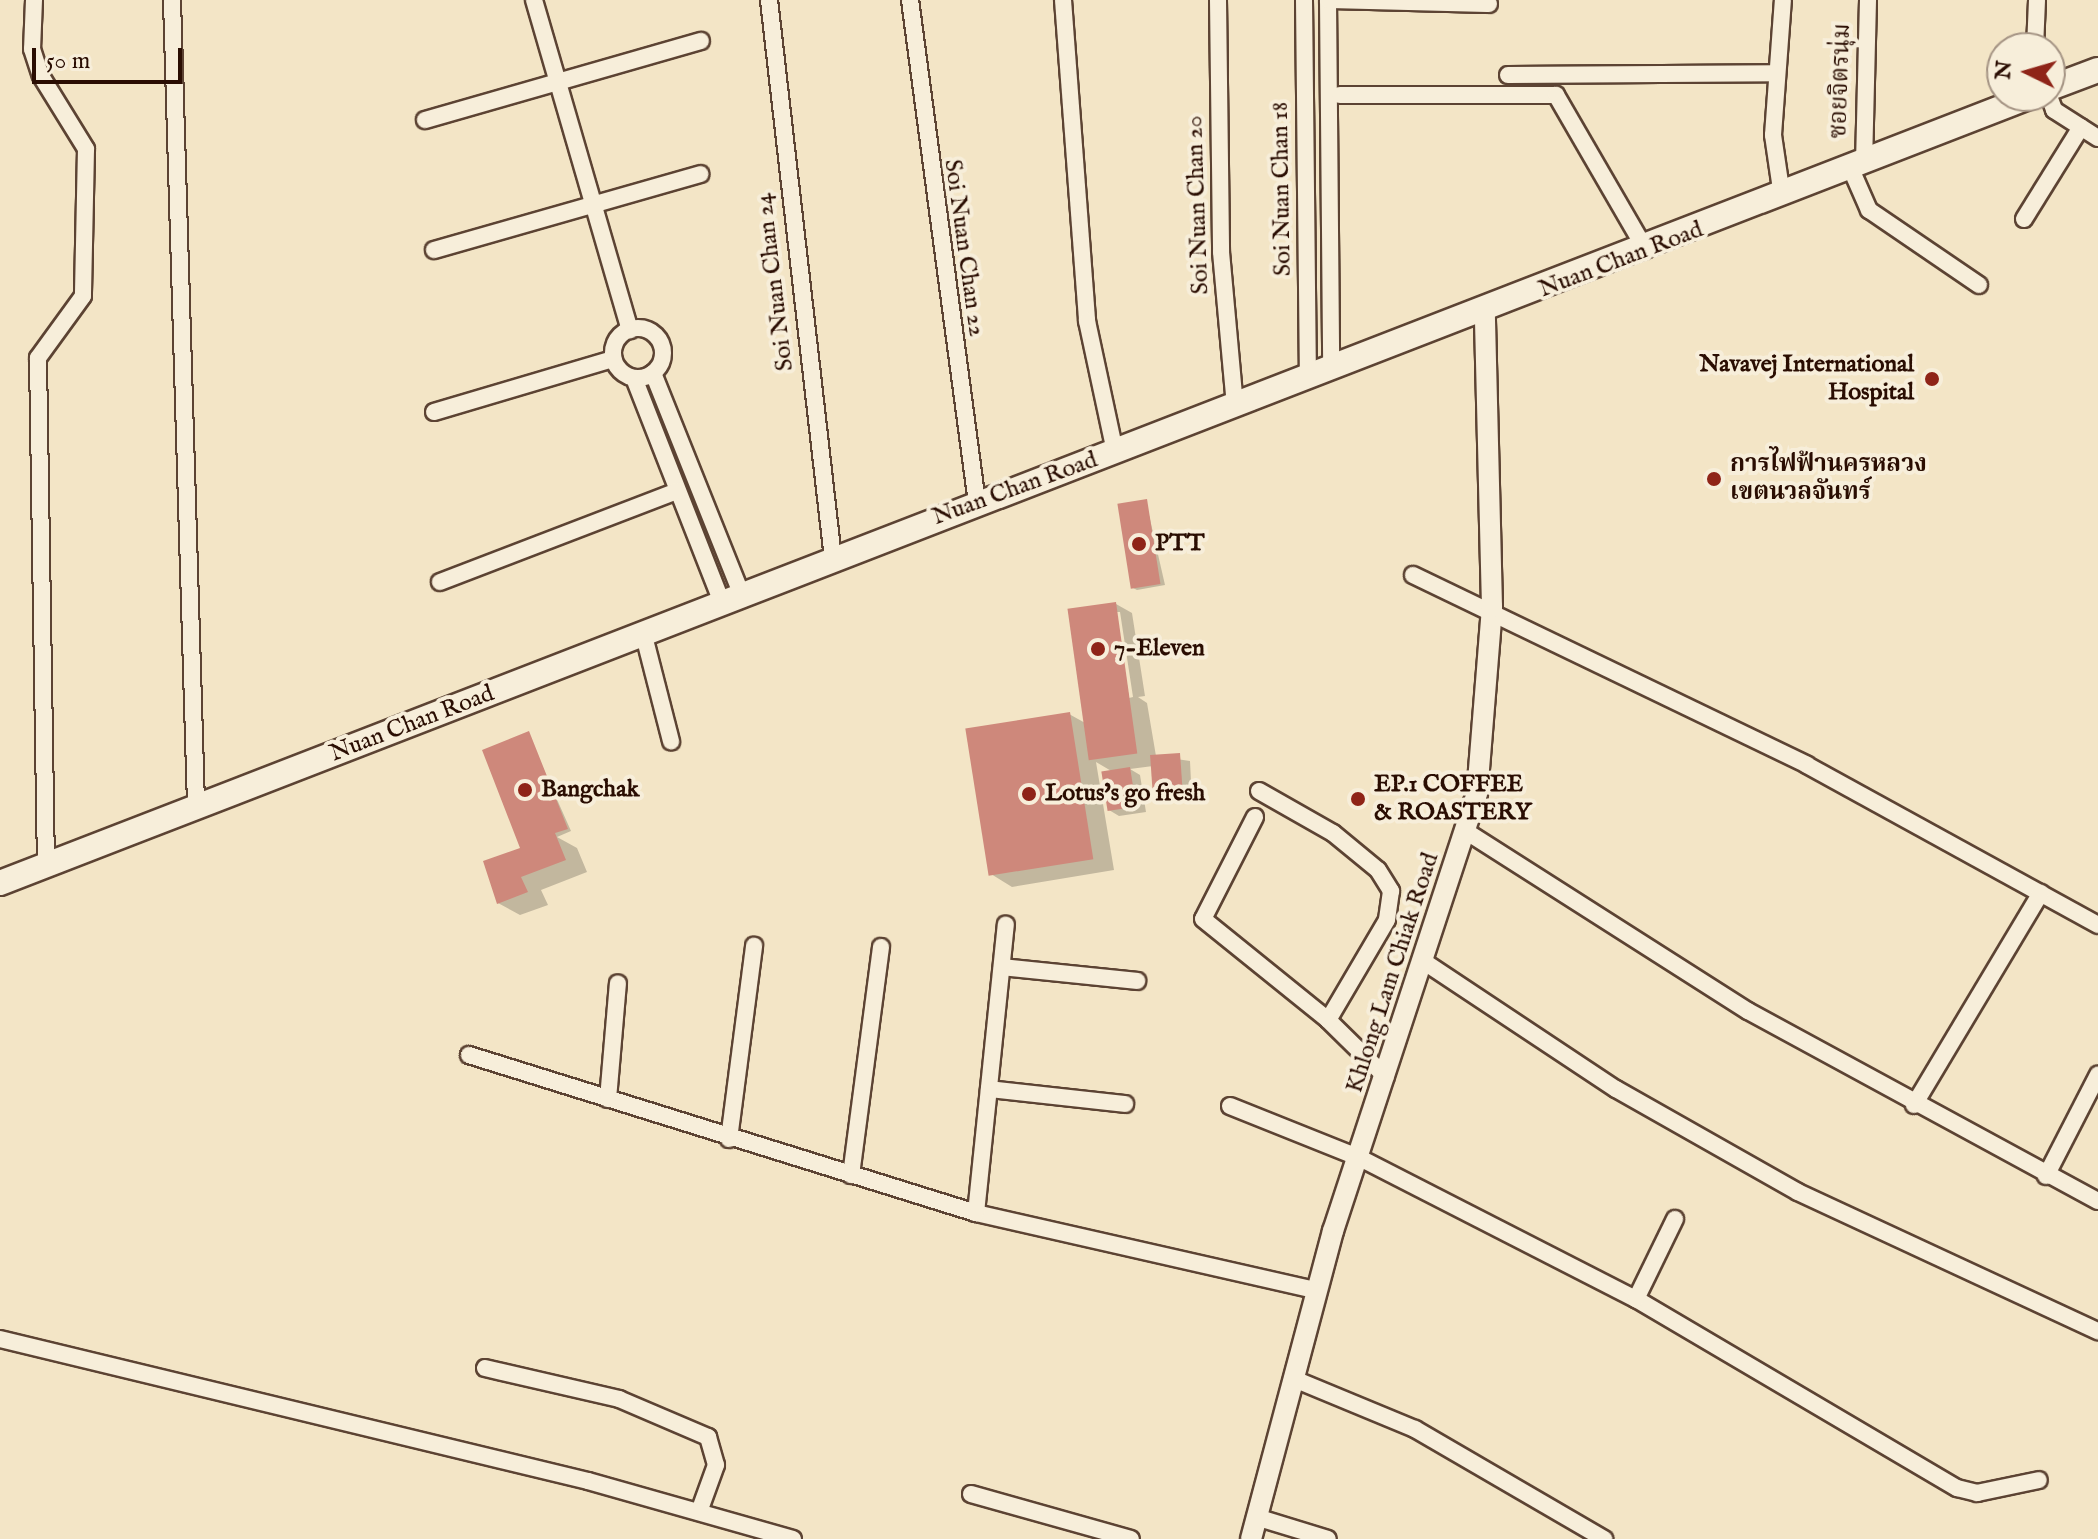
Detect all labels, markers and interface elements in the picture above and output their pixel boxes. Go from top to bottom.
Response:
street label: ซอยจิตรนุ่ม [1825,23,1857,139]
scale bar [36,32,186,82]
north arrow [1986,32,2066,112]
text: 50 m [46,46,90,77]
text: N [1989,59,2019,81]
street label: Soi Nuan Chan 18 [1266,102,1298,276]
street label: Soi Nuan Chan 20 [1180,115,1216,295]
street label: Soi Nuan Chan 22 [937,158,991,338]
street label: Soi Nuan Chan 24 [750,191,800,373]
street label: Nuan Chan Road [1535,215,1707,305]
place label: Navavej International Hospital [1699,351,1914,407]
marker: Navavej International Hospital [1921,368,1943,390]
street label: Nuan Chan Road [929,446,1101,532]
place label: การไฟฟ้านครหลวง เขตนวลจันทร์ [1730,451,1927,507]
marker: การไฟฟ้านครหลวง เขตนวลจันทร์ [1705,470,1723,488]
place label: PTT [1155,530,1205,558]
marker: PTT [1130,535,1148,553]
place label: 7-Eleven [1114,635,1205,663]
marker: 7-Eleven [1089,640,1107,658]
street label: Nuan Chan Road [326,679,498,769]
place label: EP.1 COFFEE & ROASTERY [1374,771,1531,827]
place label: Bangchak [541,776,639,804]
place label: Lotus's go fresh [1045,780,1205,808]
marker: Bangchak [516,781,534,799]
marker: Lotus's go fresh [1020,785,1038,803]
marker: EP.1 COFFEE & ROASTERY [1349,790,1367,808]
street label: Khlong Lam Chiak Road [1341,849,1445,1097]

